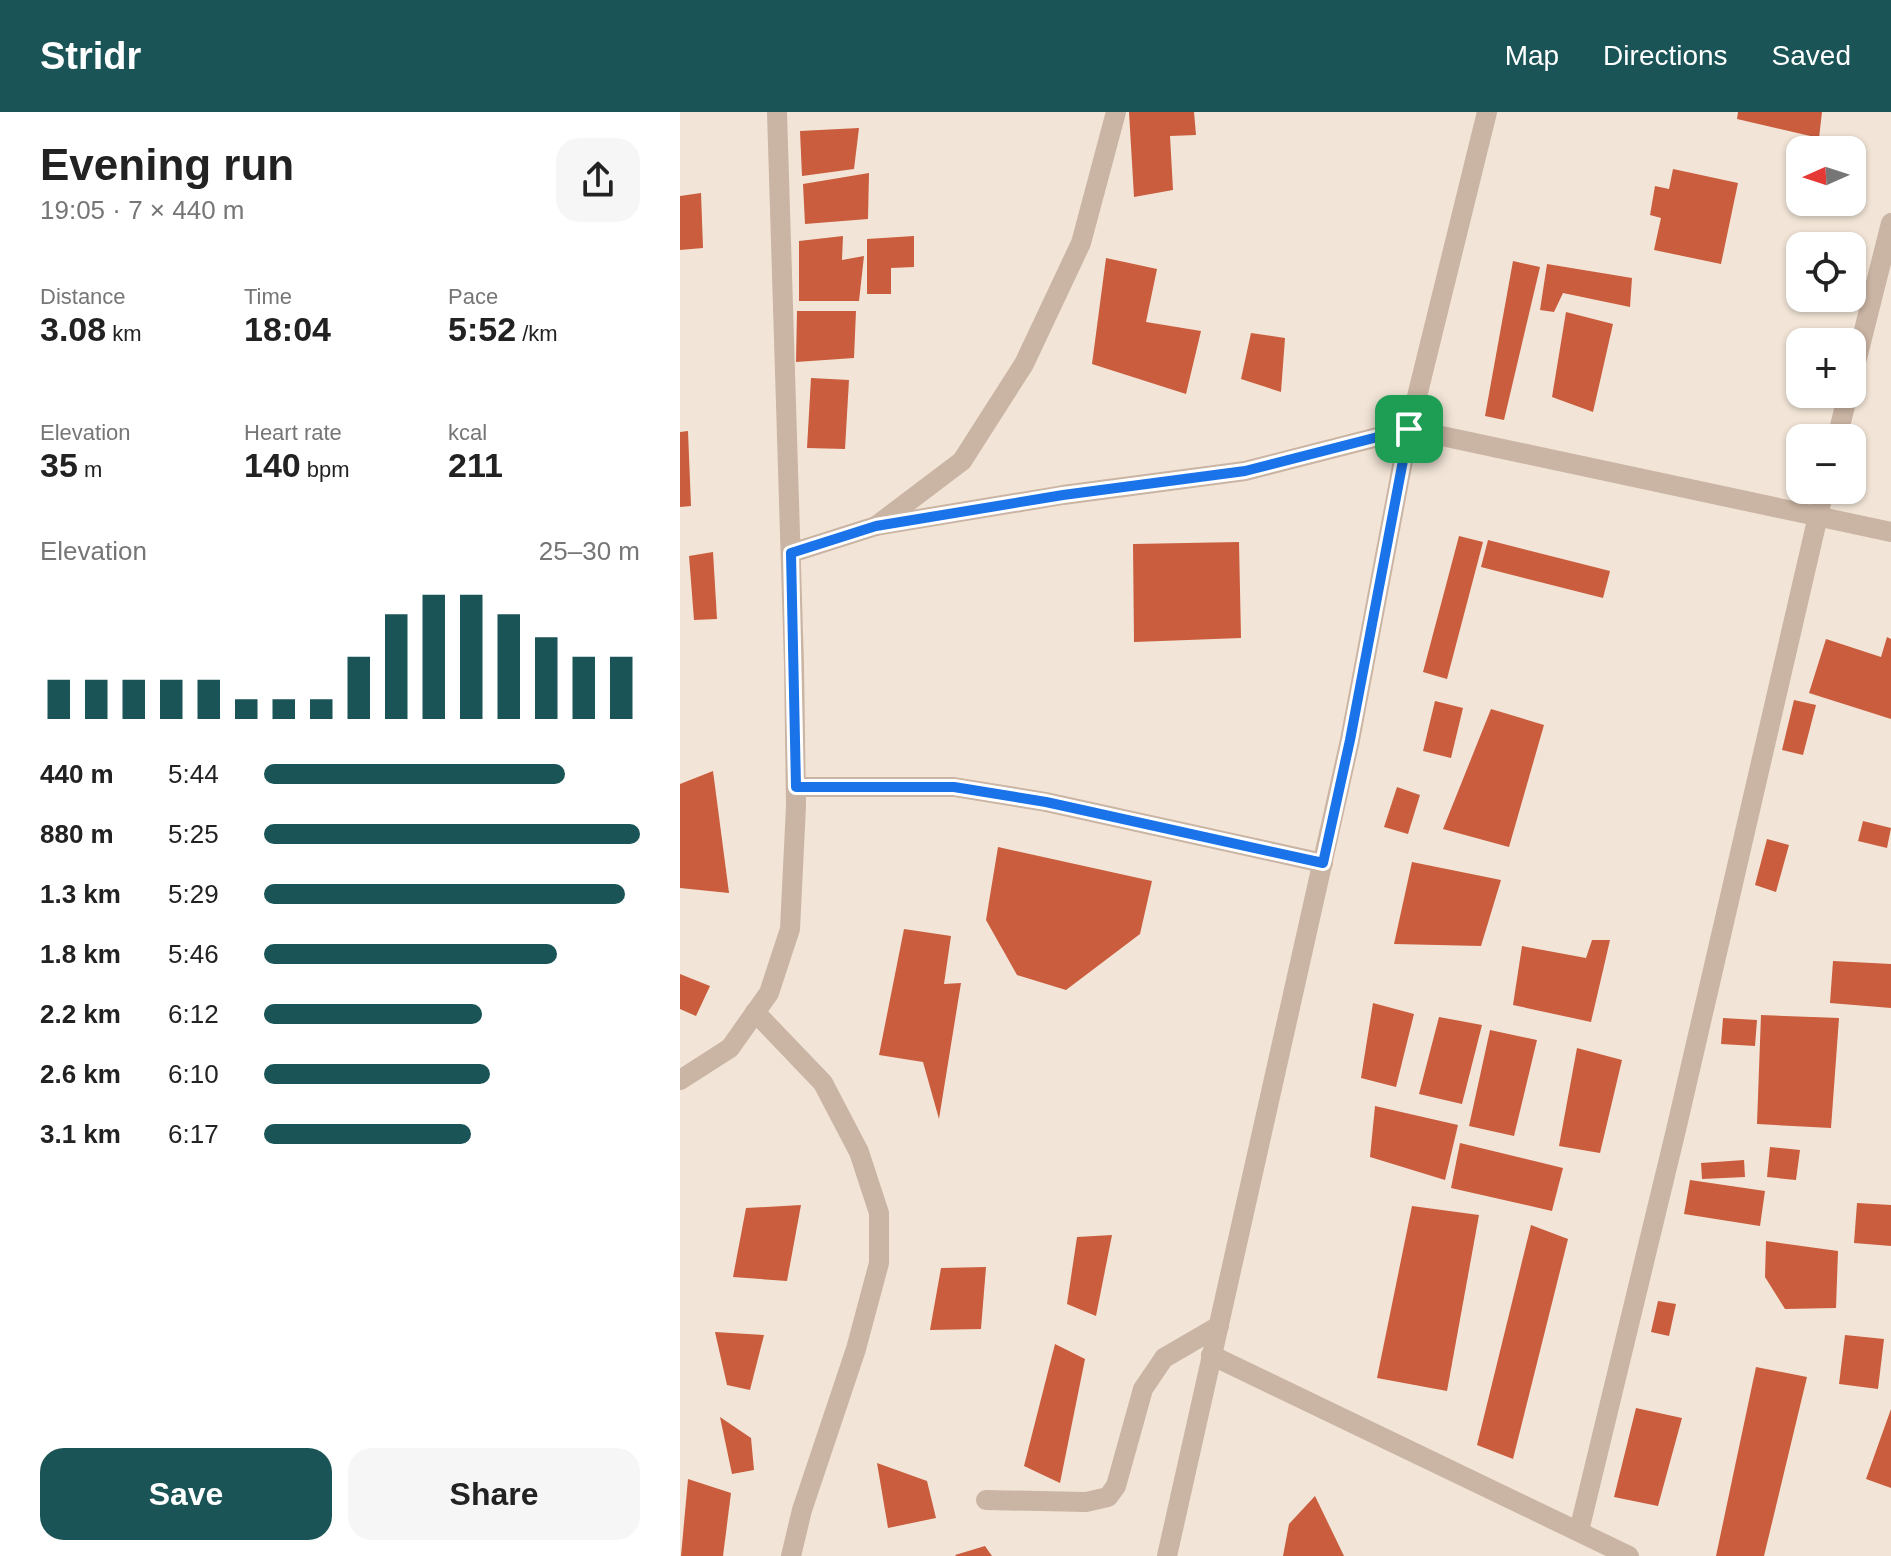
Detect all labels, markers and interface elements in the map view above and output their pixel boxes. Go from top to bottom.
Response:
text: Stridr [40,35,141,77]
text: Map [1505,40,1559,71]
text: Directions [1603,40,1728,71]
text: Saved [1772,40,1851,71]
north arrow [1786,136,1866,216]
map controls [1786,136,1866,504]
button: share [556,138,640,222]
text: Evening run [40,140,294,189]
text: 19:05 · 7 × 440 m [40,195,245,225]
button: locate [1786,232,1866,312]
text: Distance [40,284,126,309]
text: Time [244,284,292,309]
text: Pace [448,284,498,309]
text: 3.08 [40,310,106,348]
text: 18:04 [244,310,331,348]
text: 5:52 [448,310,516,348]
text: km [106,321,142,346]
text: /km [516,321,558,346]
button: + [1786,328,1866,408]
pin [1375,395,1443,463]
icon: arrive [1387,407,1431,451]
text: Elevation [40,420,131,445]
text: Heart rate [244,420,342,445]
text: kcal [448,420,487,445]
button: − [1786,424,1866,504]
text: 35 [40,446,78,484]
text: 140 [244,446,301,484]
text: 211 [448,446,503,484]
text: m [78,457,102,482]
text: bpm [301,457,350,482]
text: Elevation [40,536,147,566]
text: 25–30 m [539,536,640,566]
text: 440 m [40,759,114,789]
text: 5:44 [168,759,219,789]
text: 880 m [40,819,114,849]
text: 5:25 [168,819,219,849]
text: 1.3 km [40,879,121,909]
text: 5:29 [168,879,219,909]
text: 1.8 km [40,939,121,969]
text: 5:46 [168,939,219,969]
text: 2.2 km [40,999,121,1029]
text: 6:12 [168,999,219,1029]
text: 2.6 km [40,1059,121,1089]
text: 6:10 [168,1059,219,1089]
text: 3.1 km [40,1119,121,1149]
text: 6:17 [168,1119,219,1149]
button: Save [40,1448,332,1540]
button: Share [348,1448,640,1540]

